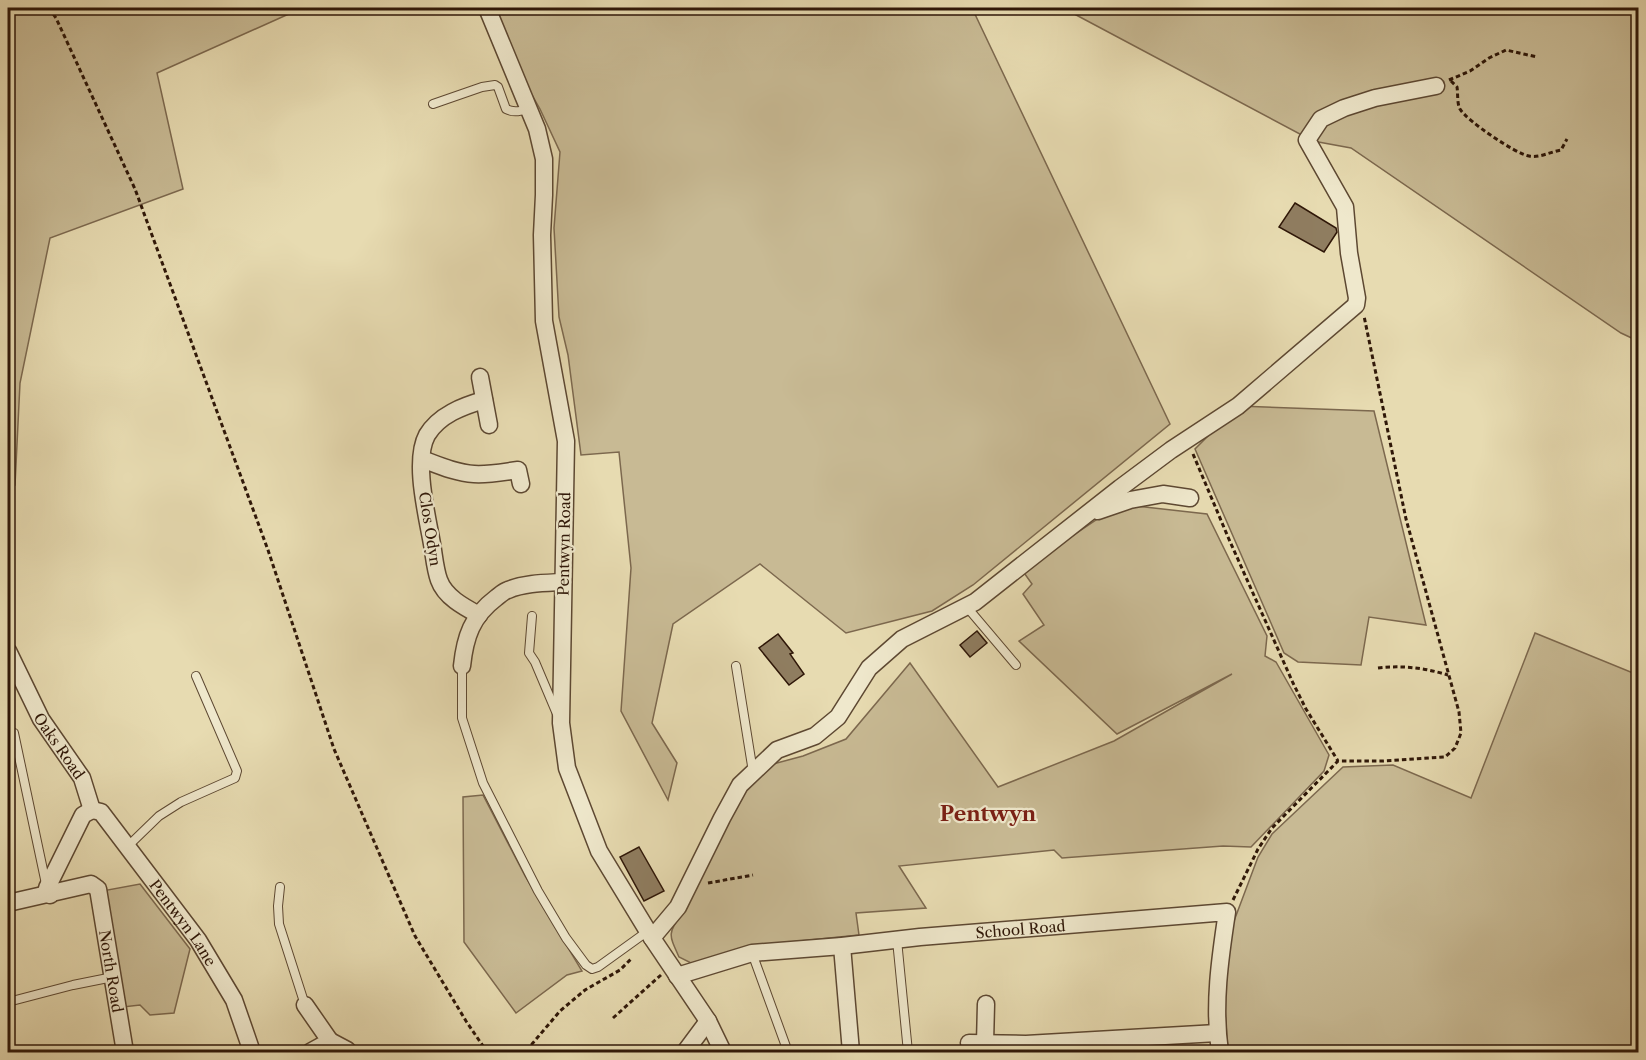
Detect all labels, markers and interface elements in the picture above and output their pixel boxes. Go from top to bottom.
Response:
street label: Clos Odyn [415,490,445,568]
street label: Pentwyn Road [554,492,574,596]
street label: Oaks Road [30,709,89,783]
district label: Pentwyn [940,801,1037,826]
street label: Pentwyn Lane [146,875,221,969]
street label: School Road [975,916,1066,942]
street label: North Road [95,928,128,1014]

